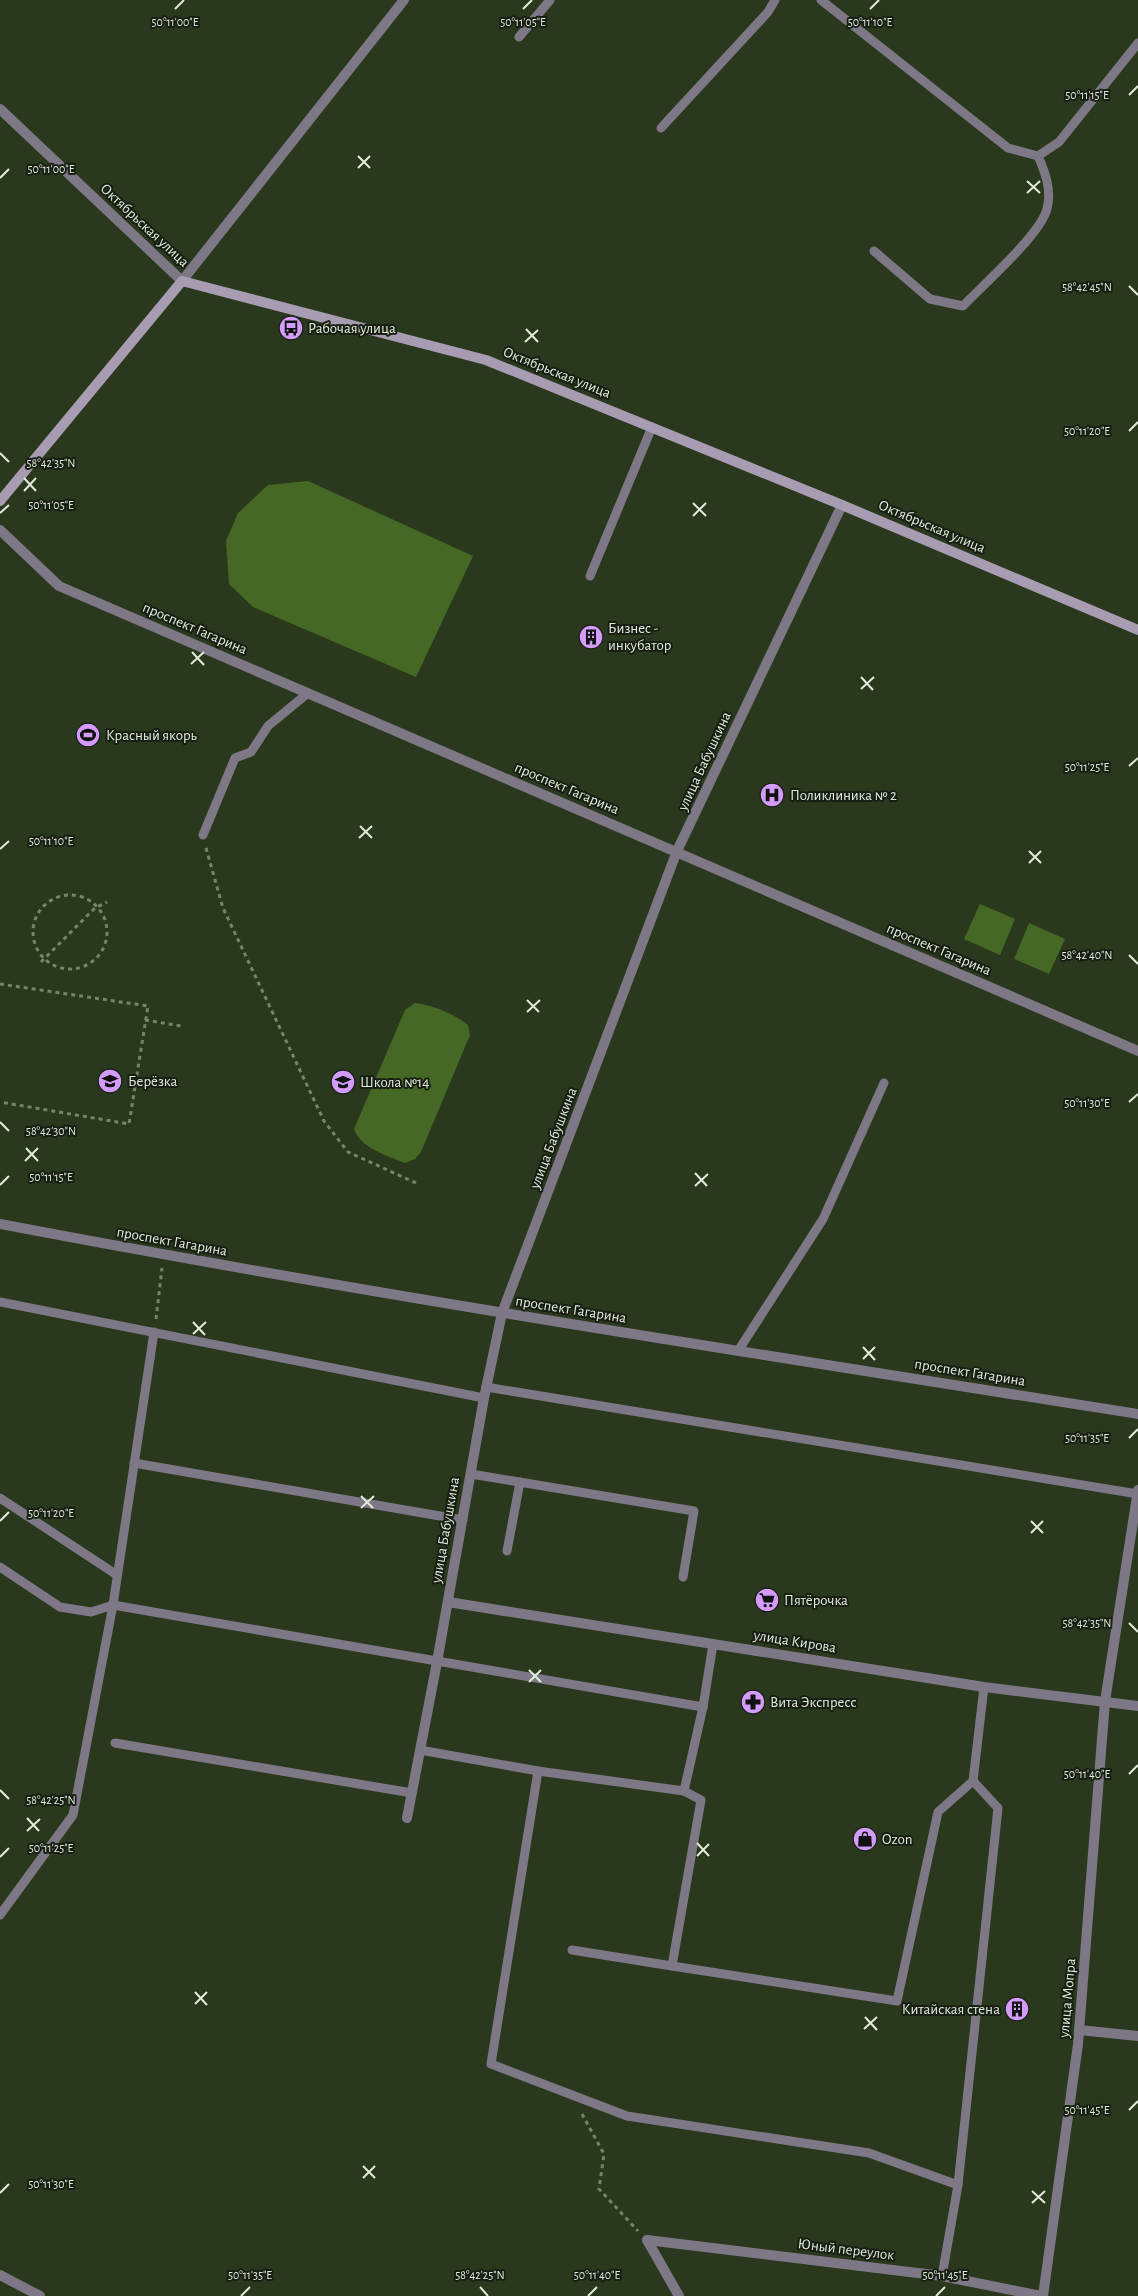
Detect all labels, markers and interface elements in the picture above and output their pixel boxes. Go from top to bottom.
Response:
text: 50°11'00"E [152,16,199,28]
text: 50°11'05"E [500,16,546,28]
text: 50°11'10"E [848,16,893,28]
text: 50°11'15"E [1065,89,1109,101]
text: 50°11'00"E [28,163,75,175]
street label: Октябрьская улица [98,181,192,270]
text: 58°42'45"N [1062,281,1112,293]
bus stop icon: Рабочая улица [278,315,304,341]
place label: Рабочая улица [308,321,396,336]
street label: Октябрьская улица [501,344,613,401]
text: 50°11'20"E [1064,425,1110,437]
text: 58°42'35"N [27,457,75,469]
street label: Октябрьская улица [876,497,988,556]
text: 50°11'05"E [28,499,74,511]
street label: проспект Гагарина [140,600,249,657]
place label: Бизнес - инкубатор [608,621,672,653]
building icon: Бизнес - инкубатор [578,624,604,650]
street label: улица Бабушкина [675,709,734,814]
sports icon: Красный якорь [75,722,101,748]
place label: Красный якорь [106,728,197,743]
street label: проспект Гагарина [512,760,621,817]
text: 50°11'25"E [1065,761,1110,773]
hospital icon: Поликлиника № 2 [759,782,785,808]
place label: Поликлиника № 2 [790,788,897,803]
text: 50°11'10"E [29,835,74,847]
street label: проспект Гагарина [884,921,993,978]
text: 58°42'40"N [1061,949,1113,961]
school or university icon: Берёзка [97,1068,123,1094]
school or university icon: Школа №14 [330,1069,356,1095]
place label: Берёзка [128,1074,177,1089]
place label: Школа №14 [360,1075,429,1090]
street label: улица Бабушкина [527,1085,580,1192]
text: 50°11'30"E [1064,1097,1110,1109]
text: 58°42'30"N [26,1125,76,1137]
text: 50°11'15"E [29,1171,73,1183]
street label: проспект Гагарина [115,1224,229,1259]
street label: проспект Гагарина [514,1293,628,1326]
street label: проспект Гагарина [913,1356,1027,1389]
text: 50°11'35"E [1065,1432,1109,1444]
street label: улица Бабушкина [429,1476,462,1585]
text: 50°11'20"E [28,1507,74,1519]
supermarket icon: Пятёрочка [754,1587,780,1613]
place label: Пятёрочка [784,1593,848,1608]
text: 58°42'35"N [1063,1617,1111,1629]
street label: улица Кирова [752,1627,837,1655]
pharmacy icon: Вита Экспресс [740,1689,766,1715]
place label: Вита Экспресс [770,1695,857,1710]
text: 50°11'40"E [1064,1768,1110,1780]
text: 58°42'25"N [26,1794,76,1806]
shop icon: Ozon [852,1826,878,1852]
place label: Ozon [882,1832,912,1847]
text: 50°11'25"E [29,1842,74,1854]
street label: улица Мопра [1056,1958,1078,2039]
building icon: Китайская стена [1004,1996,1030,2022]
place label: Китайская стена [902,2002,1000,2017]
text: 50°11'45"E [1064,2104,1110,2116]
text: 50°11'30"E [28,2178,74,2190]
street label: Юный переулок [797,2236,895,2263]
text: 50°11'35"E [228,2269,272,2281]
text: 58°42'25"N [455,2269,505,2281]
text: 50°11'40"E [574,2269,620,2281]
text: 50°11'45"E [922,2269,968,2281]

